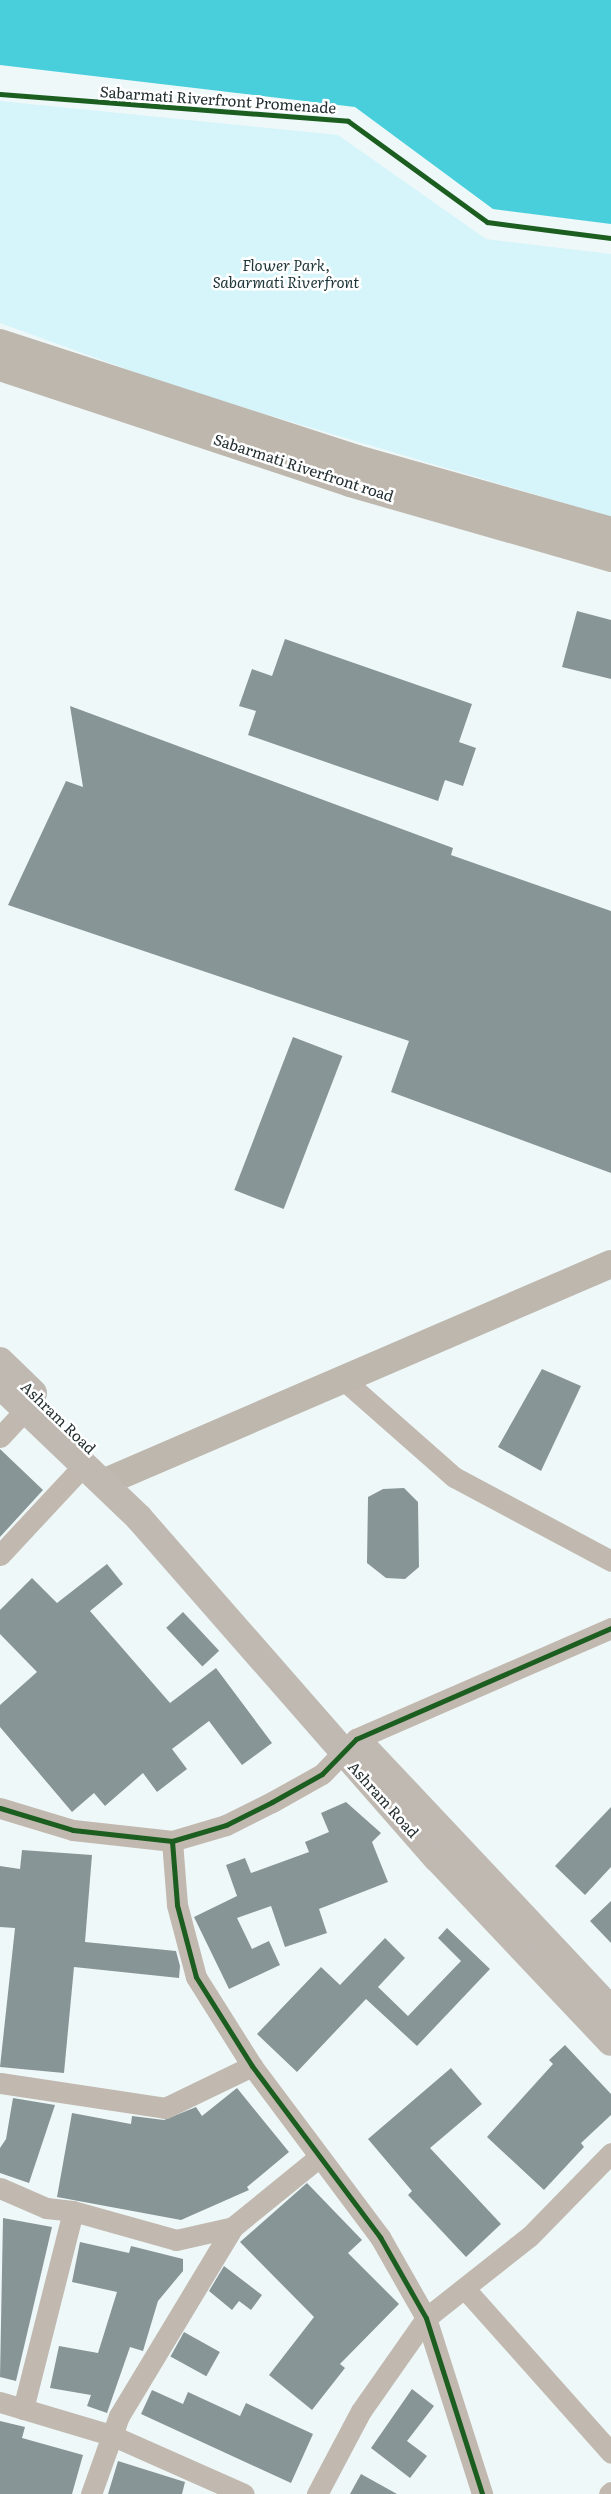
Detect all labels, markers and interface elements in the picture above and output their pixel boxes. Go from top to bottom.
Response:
street label: Sabarmati Riverfront Promenade [99,82,337,116]
park label: Flower Park, Sabarmati Riverfront [213,255,359,290]
street label: Sabarmati Riverfront road [212,429,396,505]
street label: Ashram Road [18,1377,100,1457]
street label: Ashram Road [345,1757,423,1841]

